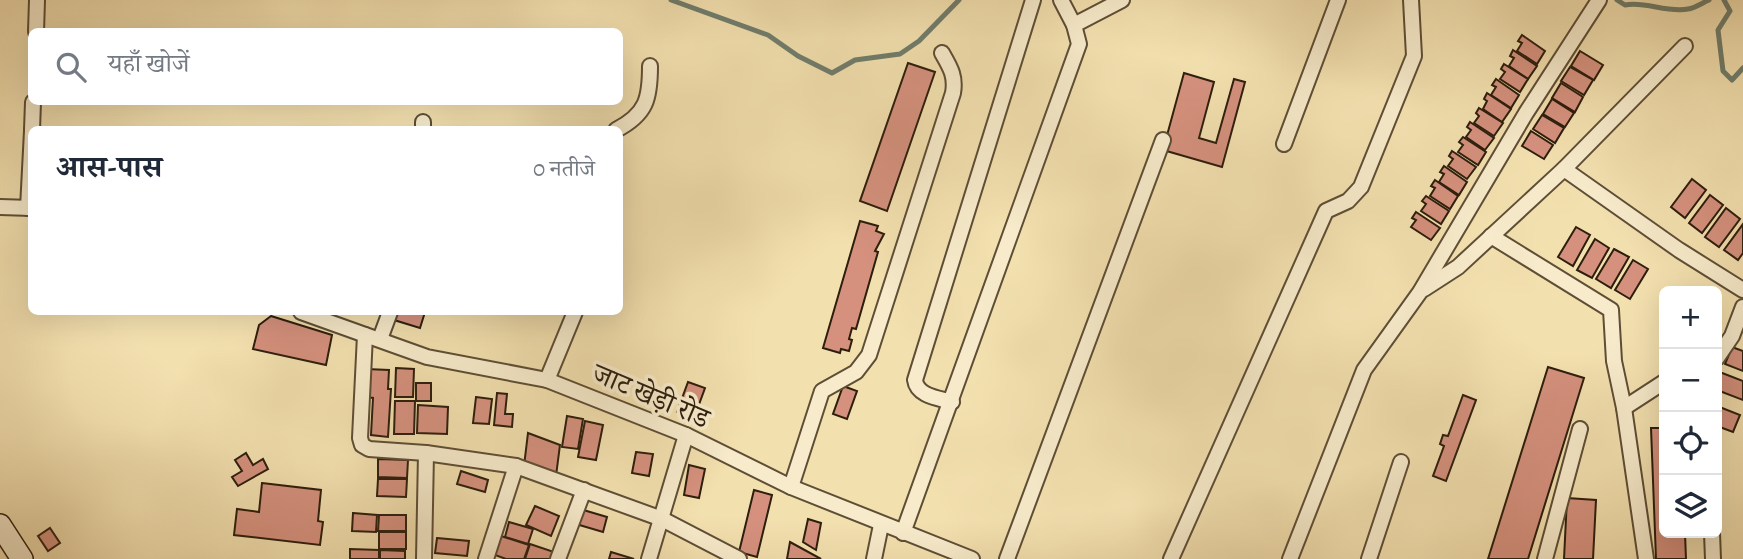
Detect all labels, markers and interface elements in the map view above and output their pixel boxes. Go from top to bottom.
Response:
search box [28,28,623,105]
text: यहाँ खोजें [108,46,189,81]
icon: search [52,48,90,86]
text: आस-पास [56,147,162,187]
text: 0 नतीजे [533,153,595,184]
map controls [1659,286,1722,538]
button: + [1659,286,1722,349]
button: − [1659,349,1722,412]
street label: जाट खेड़ी रोड [585,354,717,438]
button: locate [1659,412,1722,475]
button: layers [1659,475,1722,538]

